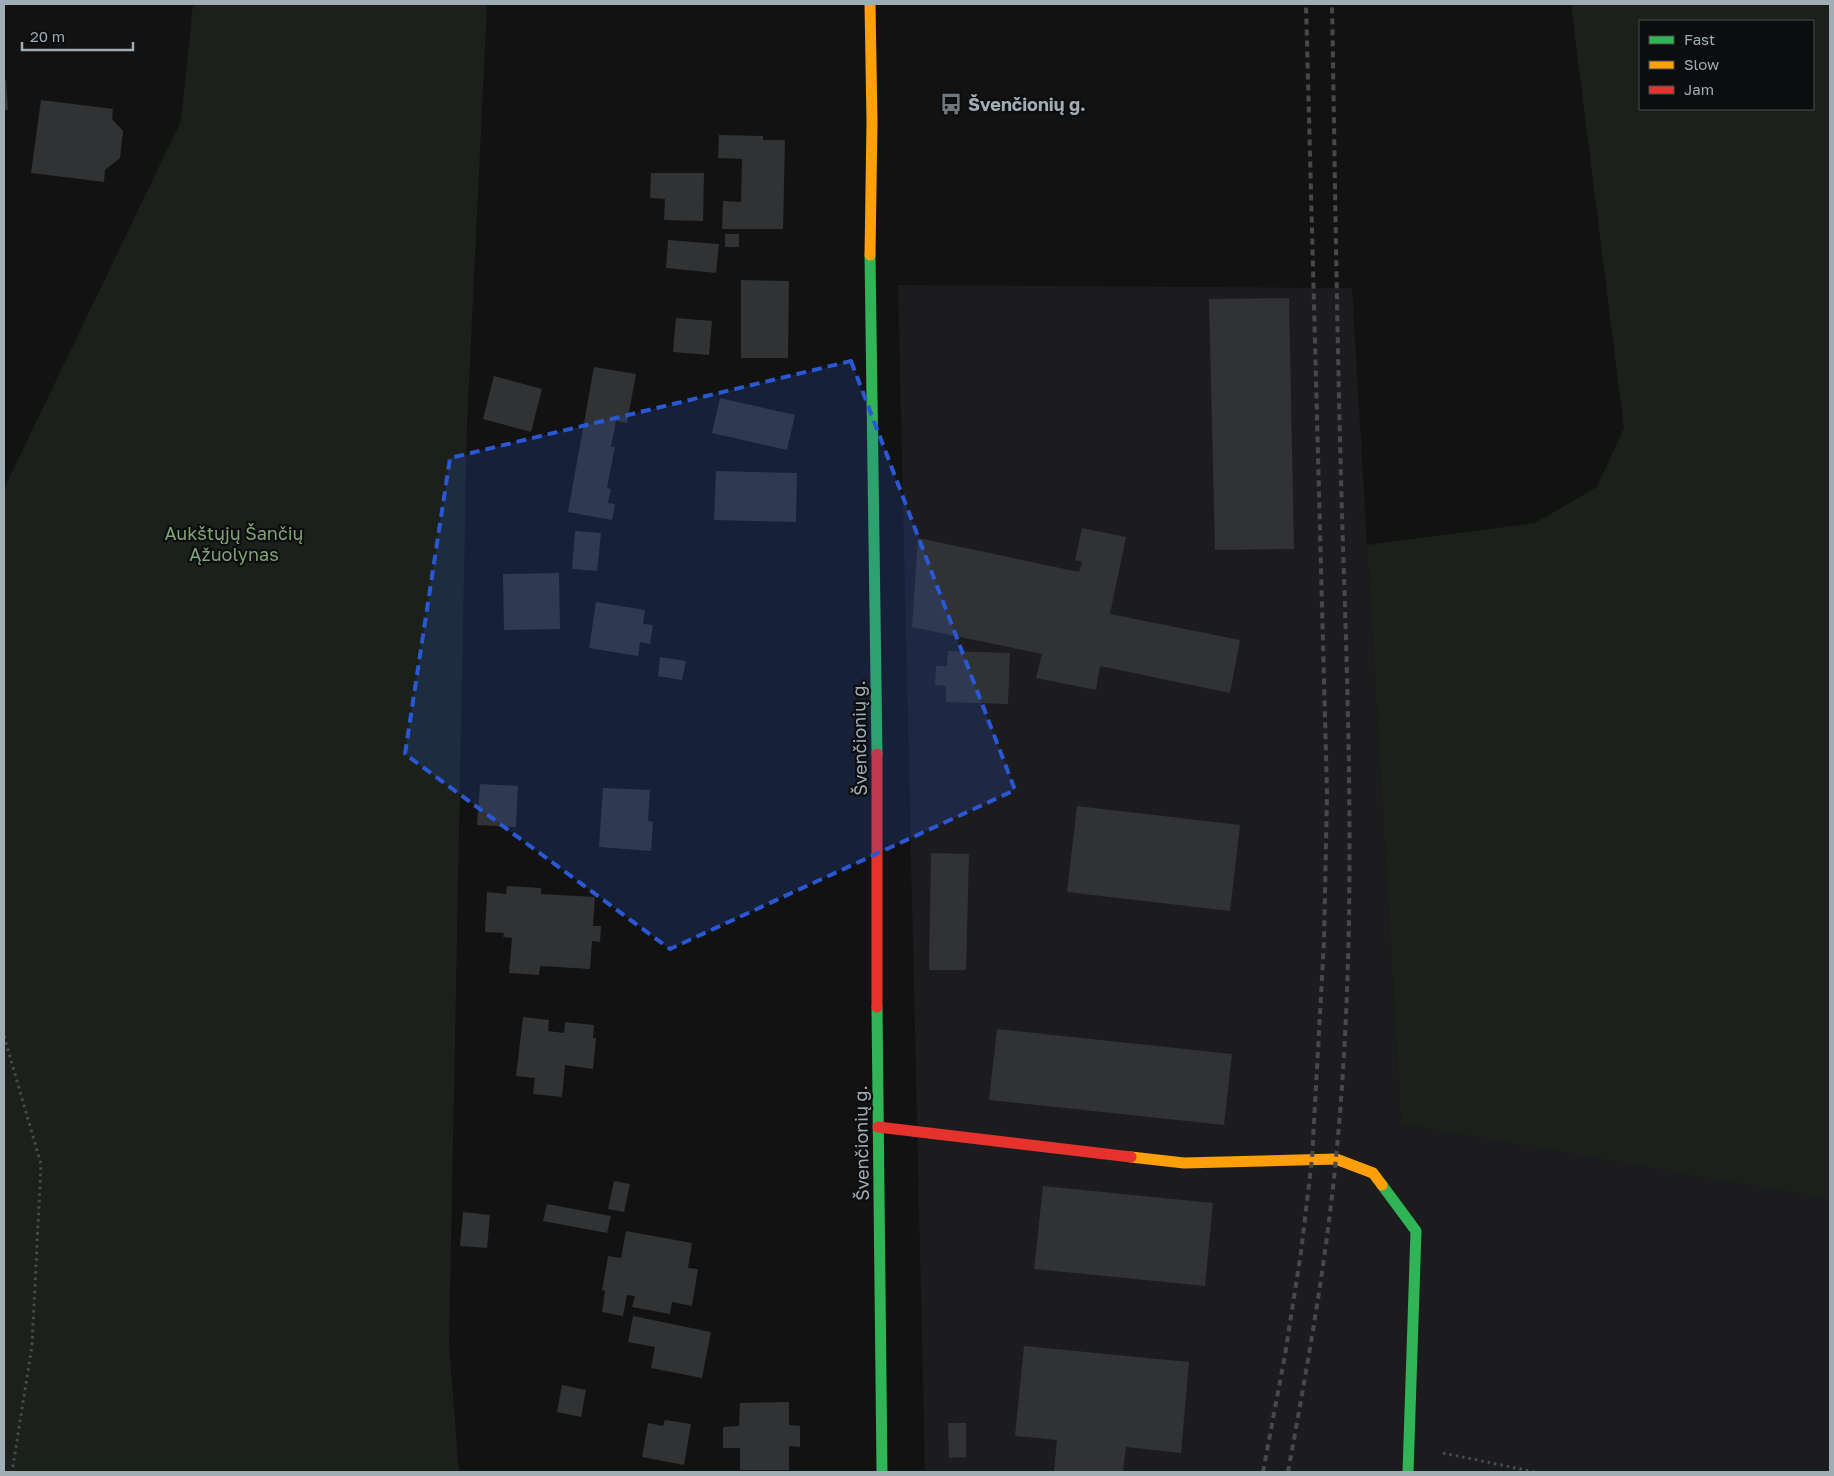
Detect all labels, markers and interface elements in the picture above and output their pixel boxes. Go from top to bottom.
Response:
scale bar [22,20,134,52]
legend [1639,20,1814,110]
text: 20 m [30,27,65,45]
text: Fast [1684,30,1715,48]
text: Slow [1684,55,1719,73]
text: Jam [1684,80,1714,98]
bus stop icon: Švenčionių g. [938,91,964,117]
place label: Švenčionių g. [968,93,1086,115]
park label: Aukštųjų Šančių Ąžuolynas [165,522,303,565]
street label: Švenčionių g. [847,680,871,796]
street label: Švenčionių g. [849,1085,873,1201]

